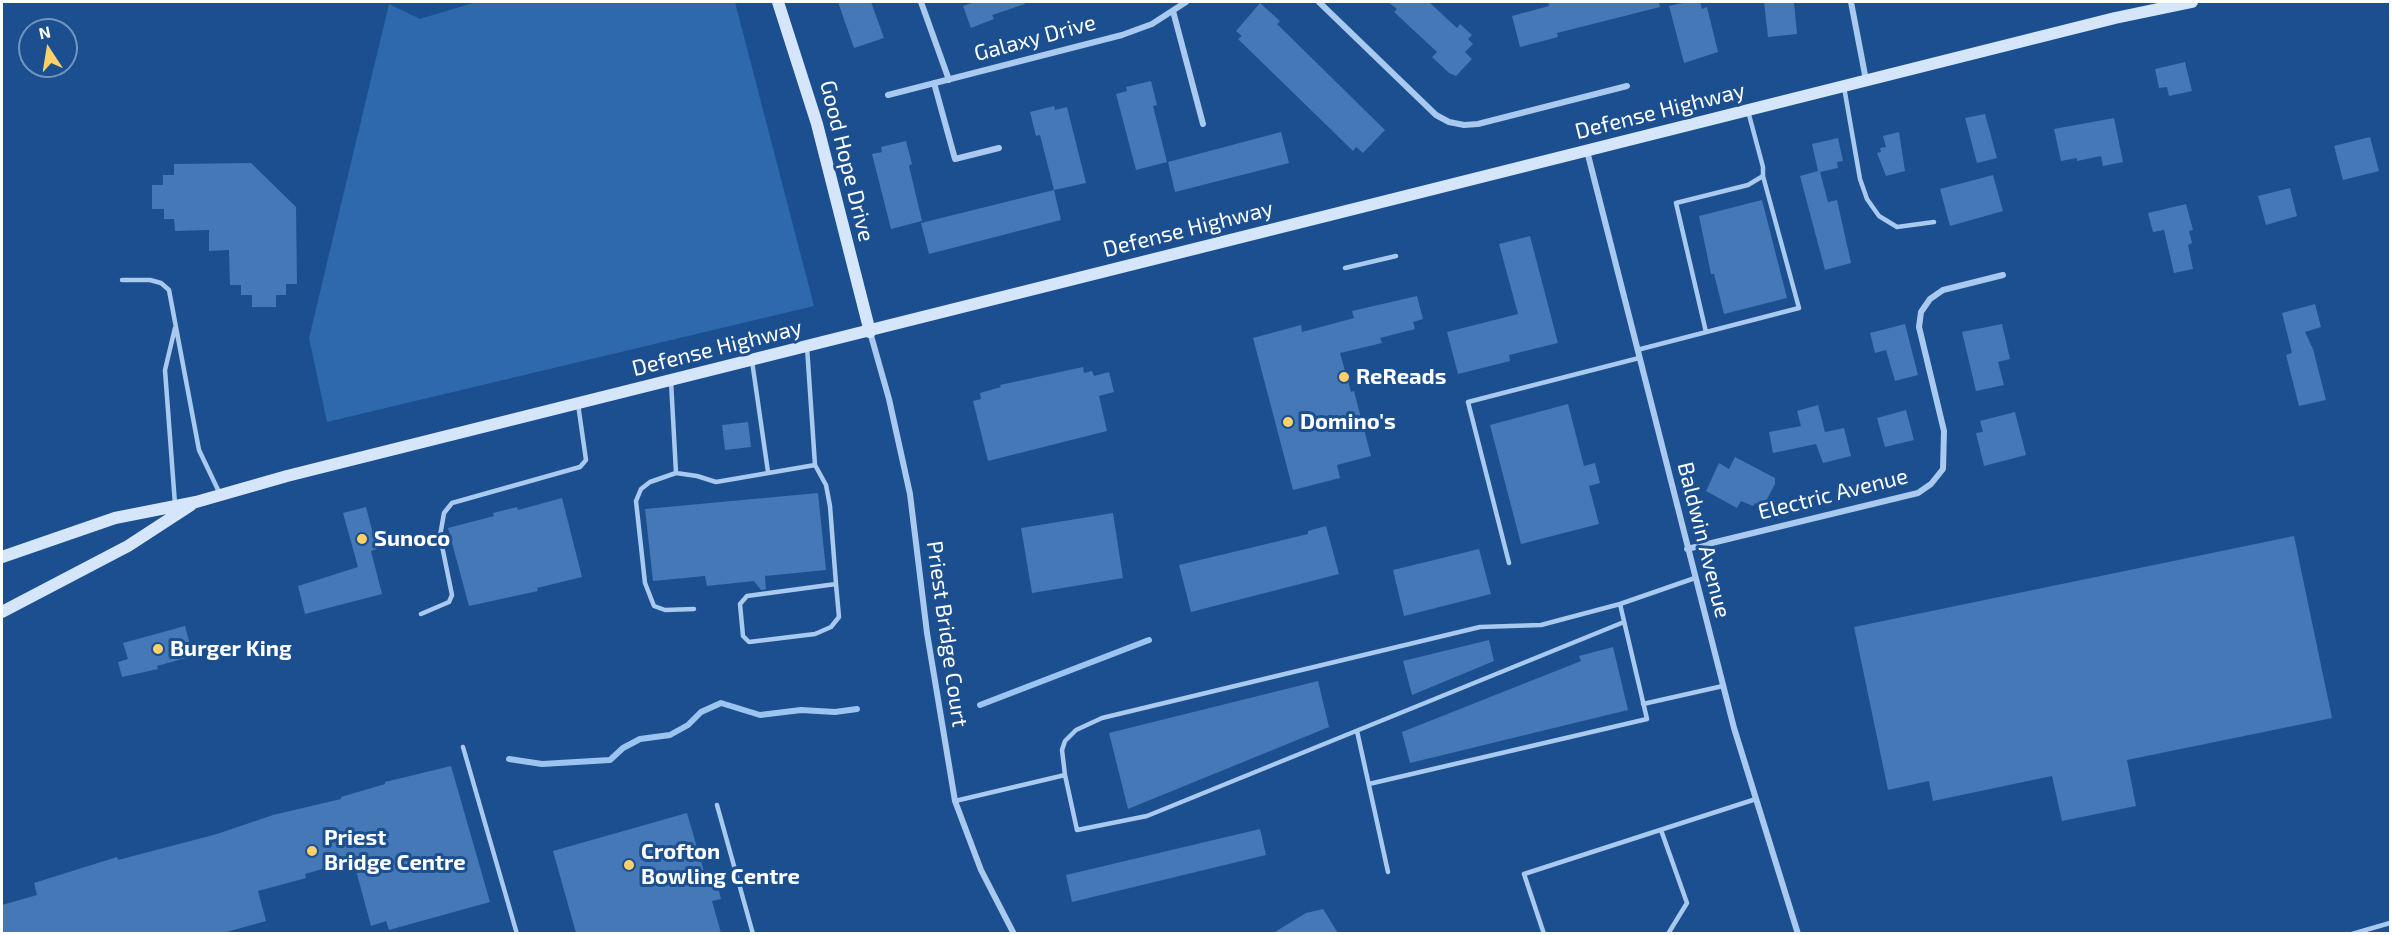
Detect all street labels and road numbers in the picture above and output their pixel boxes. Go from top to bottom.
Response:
street label: Galaxy Drive [971,9,1099,67]
street label: Defense Highway [1572,77,1748,145]
street label: Good Hope Drive [814,78,880,244]
street label: Defense Highway [1100,195,1276,263]
street label: Defense Highway [629,314,805,382]
street label: Baldwin Avenue [1672,459,1736,621]
street label: Electric Avenue [1755,463,1911,525]
street label: Priest Bridge Court [921,539,973,729]

